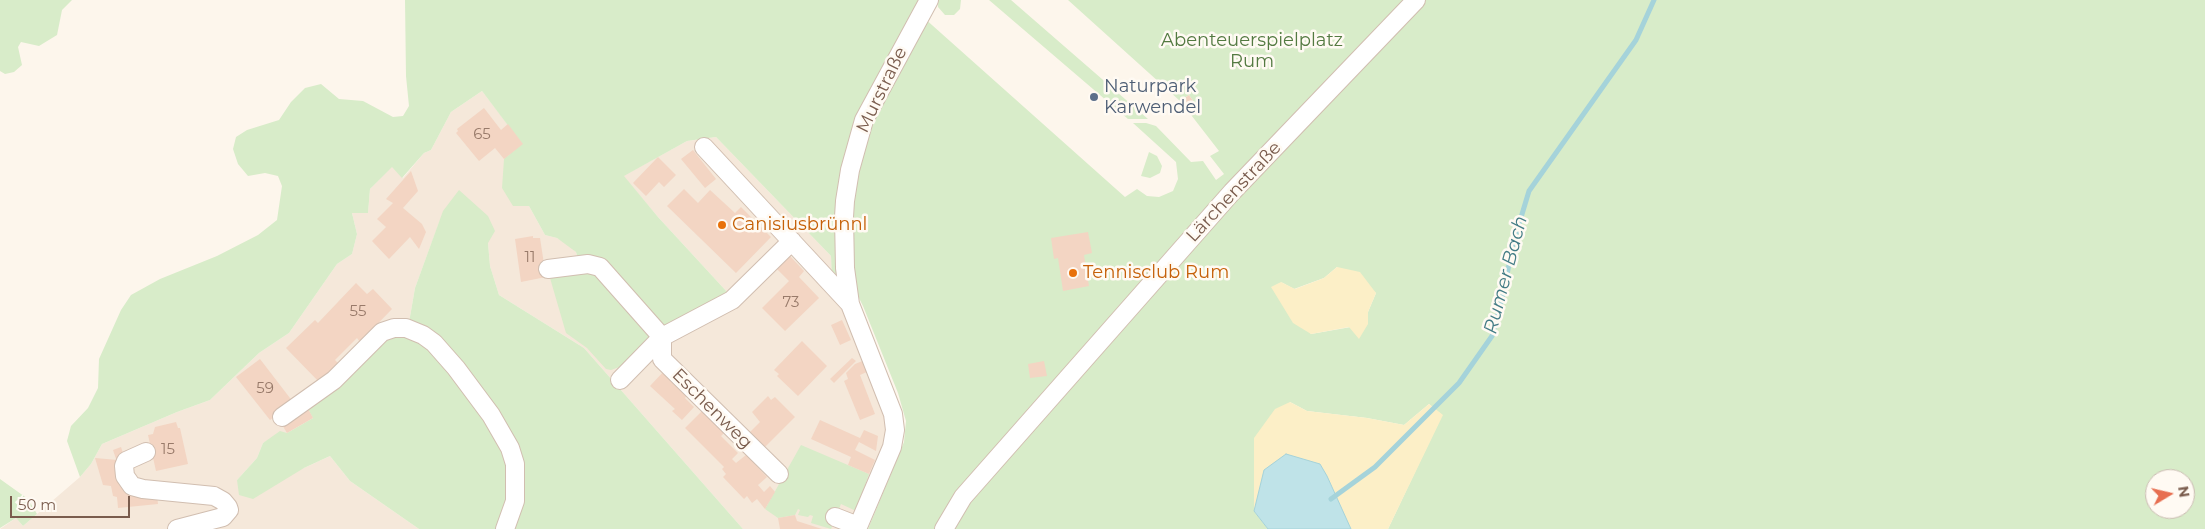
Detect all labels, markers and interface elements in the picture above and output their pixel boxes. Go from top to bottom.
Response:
park label: Abenteuerspielplatz Rum [1161,30,1343,72]
street label: Murstraße [852,44,912,136]
place label: Naturpark Karwendel [1104,76,1201,118]
marker: Naturpark Karwendel [1088,91,1100,103]
house number: 65 [473,126,491,144]
street label: Lärchenstraße [1182,137,1286,247]
water label: Rumer Bach [1479,213,1533,337]
place label: Canisiusbrünnl [732,214,867,236]
marker: Canisiusbrünnl [716,219,728,231]
house number: 11 [525,249,535,267]
place label: Tennisclub Rum [1083,262,1229,284]
marker: Tennisclub Rum [1067,267,1079,279]
house number: 73 [782,294,800,312]
house number: 55 [350,303,366,321]
street label: Eschenweg [667,364,757,454]
house number: 59 [256,380,274,398]
house number: 15 [161,441,175,459]
north arrow [2145,469,2195,519]
text: N [2174,485,2194,499]
scale bar [12,486,132,518]
text: 50 m [18,495,56,514]

